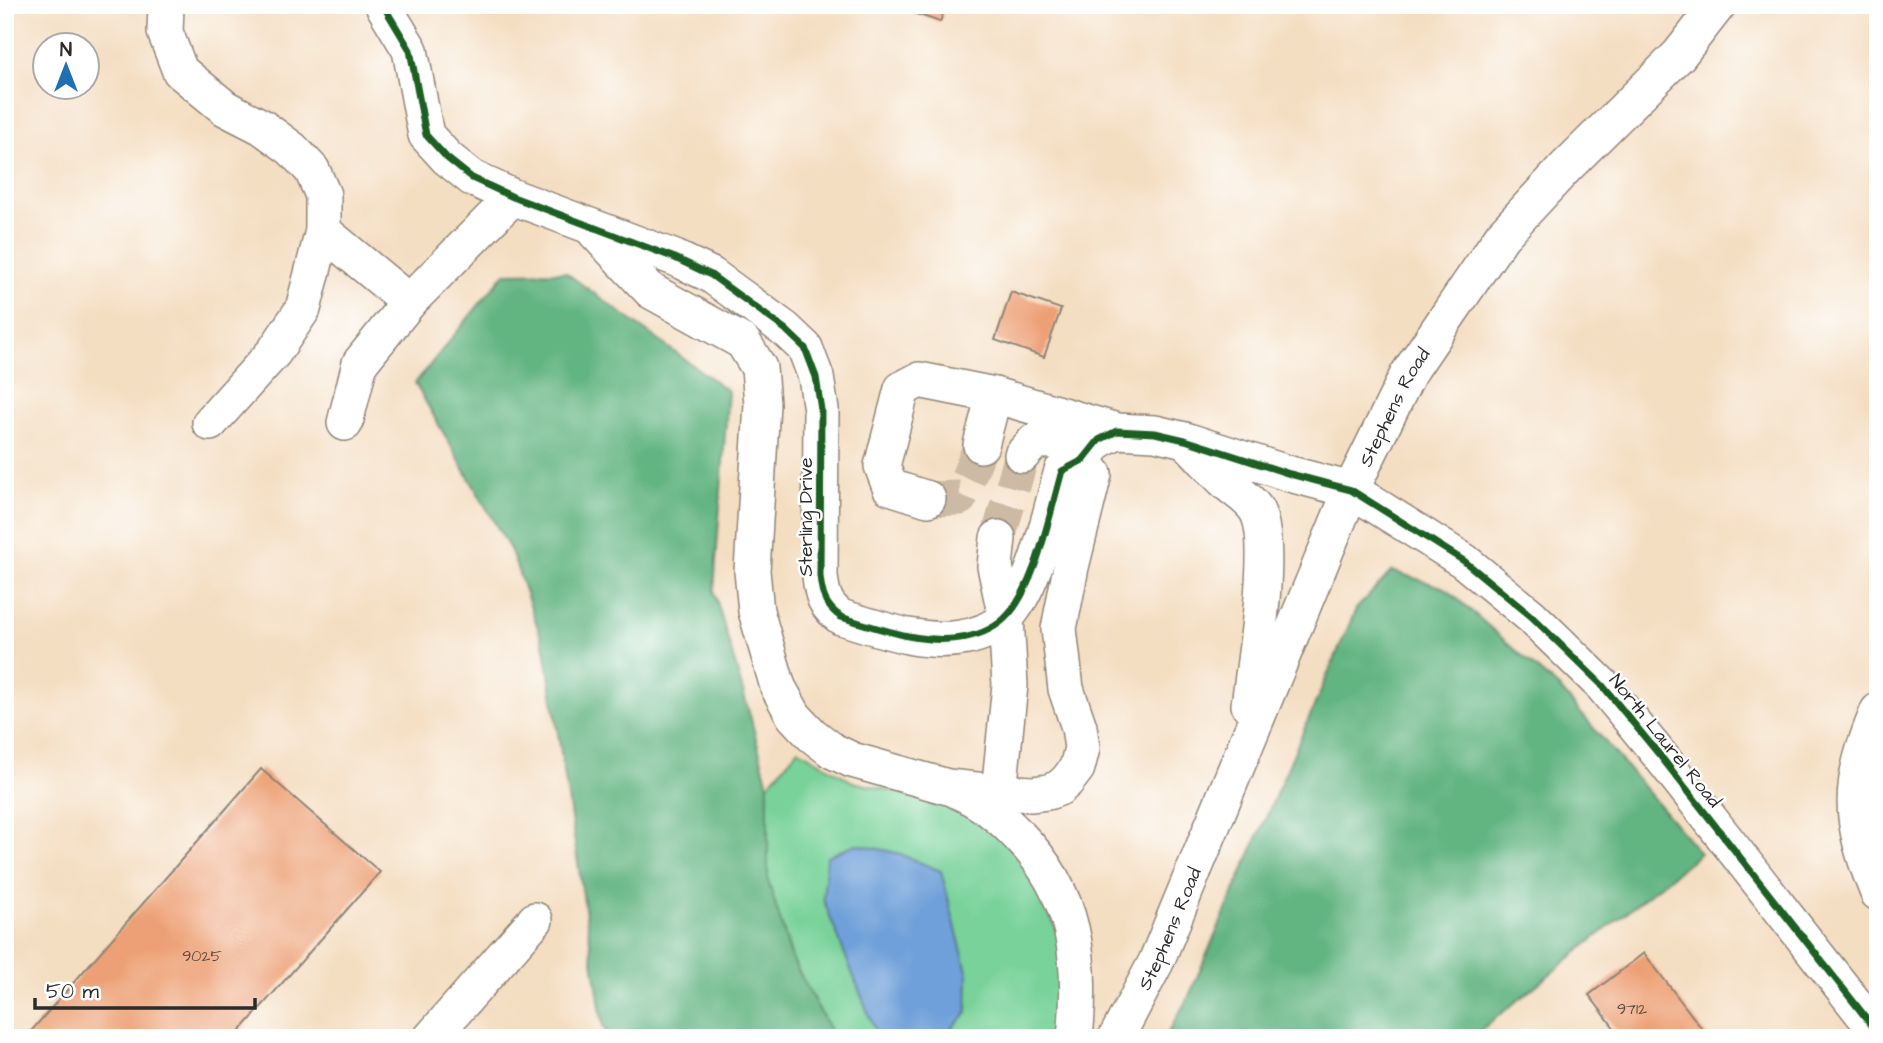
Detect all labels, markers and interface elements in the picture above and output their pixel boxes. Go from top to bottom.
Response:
north arrow [32,32,102,102]
text: N [60,37,72,64]
street label: Stephens Road [1353,343,1437,471]
street label: Sterling Drive [793,457,821,577]
street label: North Laurel Road [1602,668,1727,814]
street label: Stephens Road [1132,863,1209,995]
house number: 9025 [182,945,223,967]
scale bar [35,966,256,1010]
text: 50 m [46,977,100,1006]
house number: 9712 [1617,998,1647,1020]

